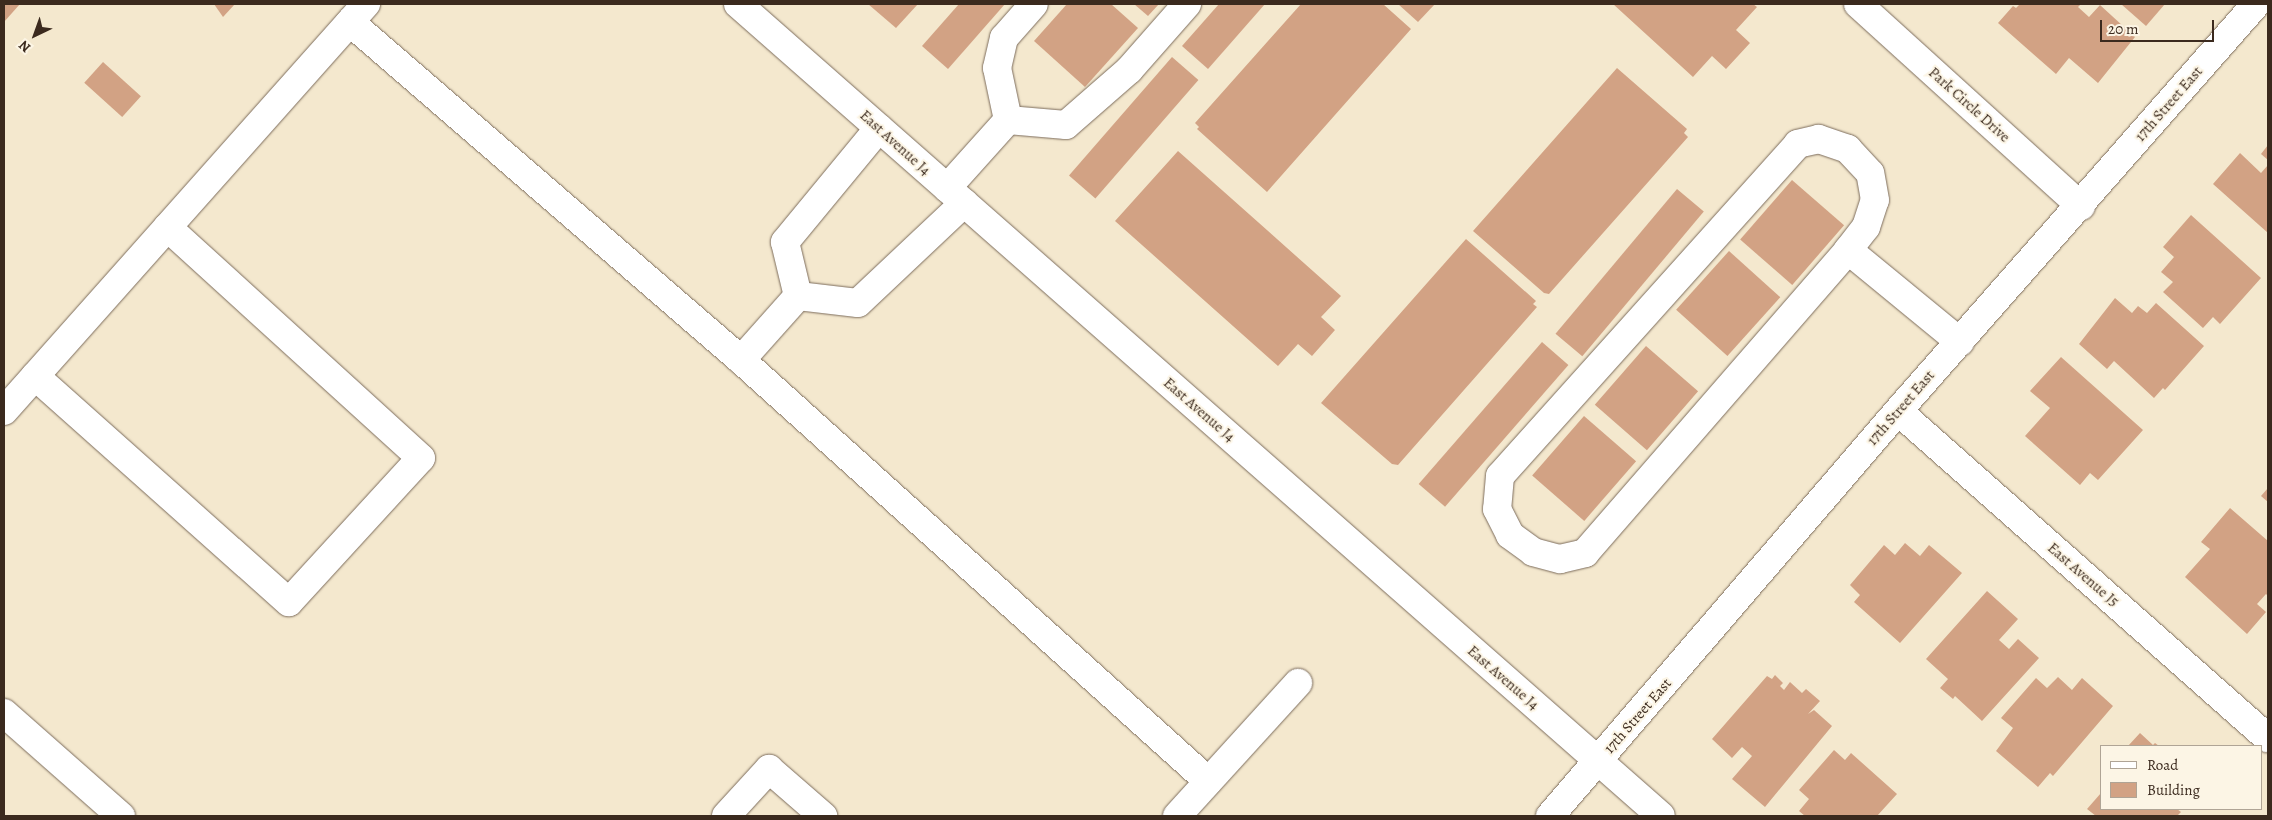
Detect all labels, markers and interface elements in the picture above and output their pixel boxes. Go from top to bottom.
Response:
north arrow [10,10,60,60]
scale bar [2102,10,2216,42]
text: 20 m [2108,19,2139,39]
text: N [14,36,35,57]
street label: 17th Street East [2131,63,2207,145]
street label: Park Circle Drive [1925,64,2013,146]
street label: East Avenue J4 [856,107,934,179]
street label: 17th Street East [1863,367,1939,449]
street label: East Avenue J4 [1160,374,1238,446]
street label: East Avenue J5 [2044,539,2122,611]
street label: East Avenue J4 [1464,642,1542,714]
street label: 17th Street East [1600,675,1676,757]
legend [2100,745,2262,810]
text: Road [2147,755,2178,775]
text: Building [2147,780,2200,800]

